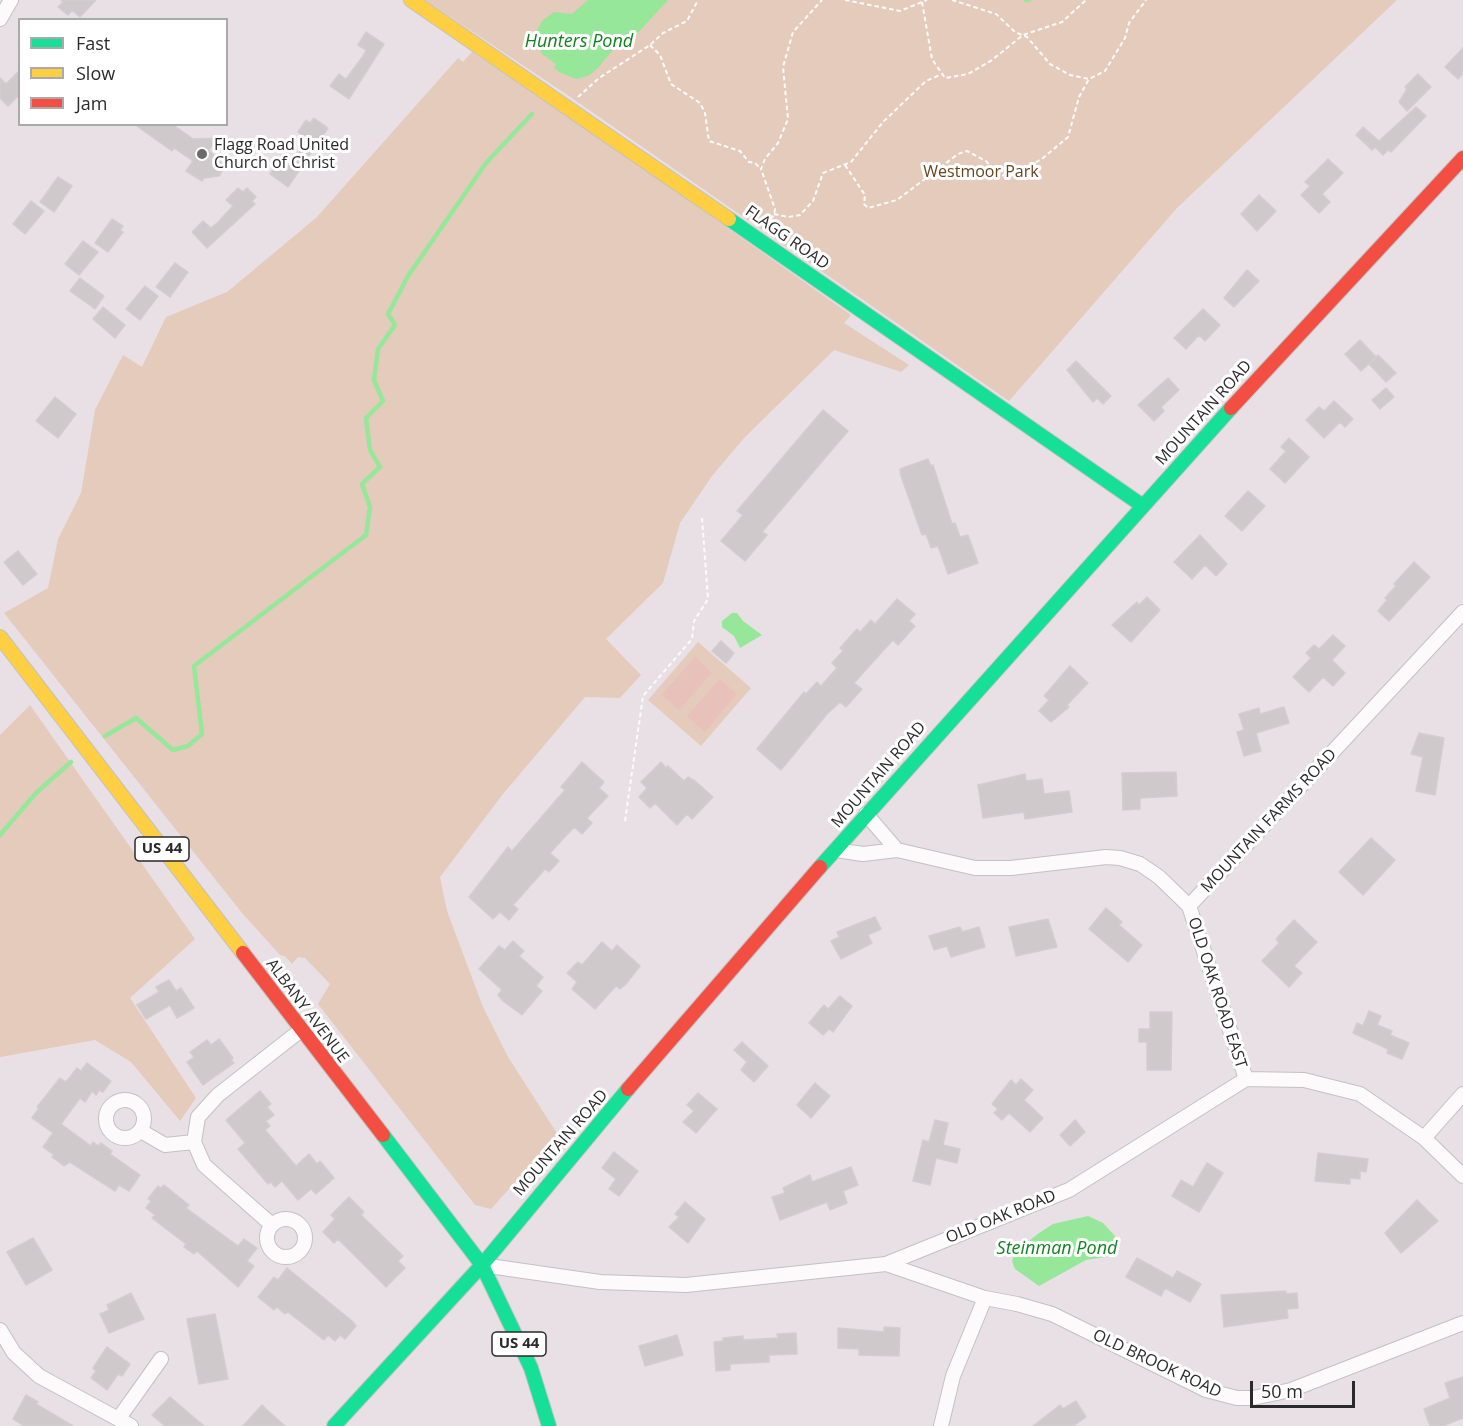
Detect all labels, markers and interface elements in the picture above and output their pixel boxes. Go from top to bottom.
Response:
legend [18,18,228,126]
text: Fast [76,31,110,55]
water label: Hunters Pond [525,31,633,53]
text: Slow [76,61,115,85]
text: Jam [76,91,108,115]
place label: Flagg Road United Church of Christ [214,135,349,173]
marker: Flagg Road United Church of Christ [195,147,209,161]
park label: Westmoor Park [923,162,1039,182]
street label: FLAGG ROAD [741,202,833,274]
street label: MOUNTAIN ROAD [1152,357,1256,469]
street label: MOUNTAIN ROAD [828,718,930,832]
street label: MOUNTAIN FARMS ROAD [1197,745,1341,897]
road number: US 44 [135,837,189,861]
street label: OLD OAK ROAD EAST [1183,915,1251,1071]
street label: ALBANY AVENUE [262,955,352,1067]
street label: MOUNTAIN ROAD [510,1086,612,1200]
street label: OLD OAK ROAD [943,1186,1059,1248]
water label: Steinman Pond [997,1238,1117,1260]
street label: OLD BROOK ROAD [1090,1326,1224,1402]
road number: US 44 [492,1332,546,1356]
scale bar [1253,1369,1358,1407]
text: 50 m [1261,1379,1303,1403]

